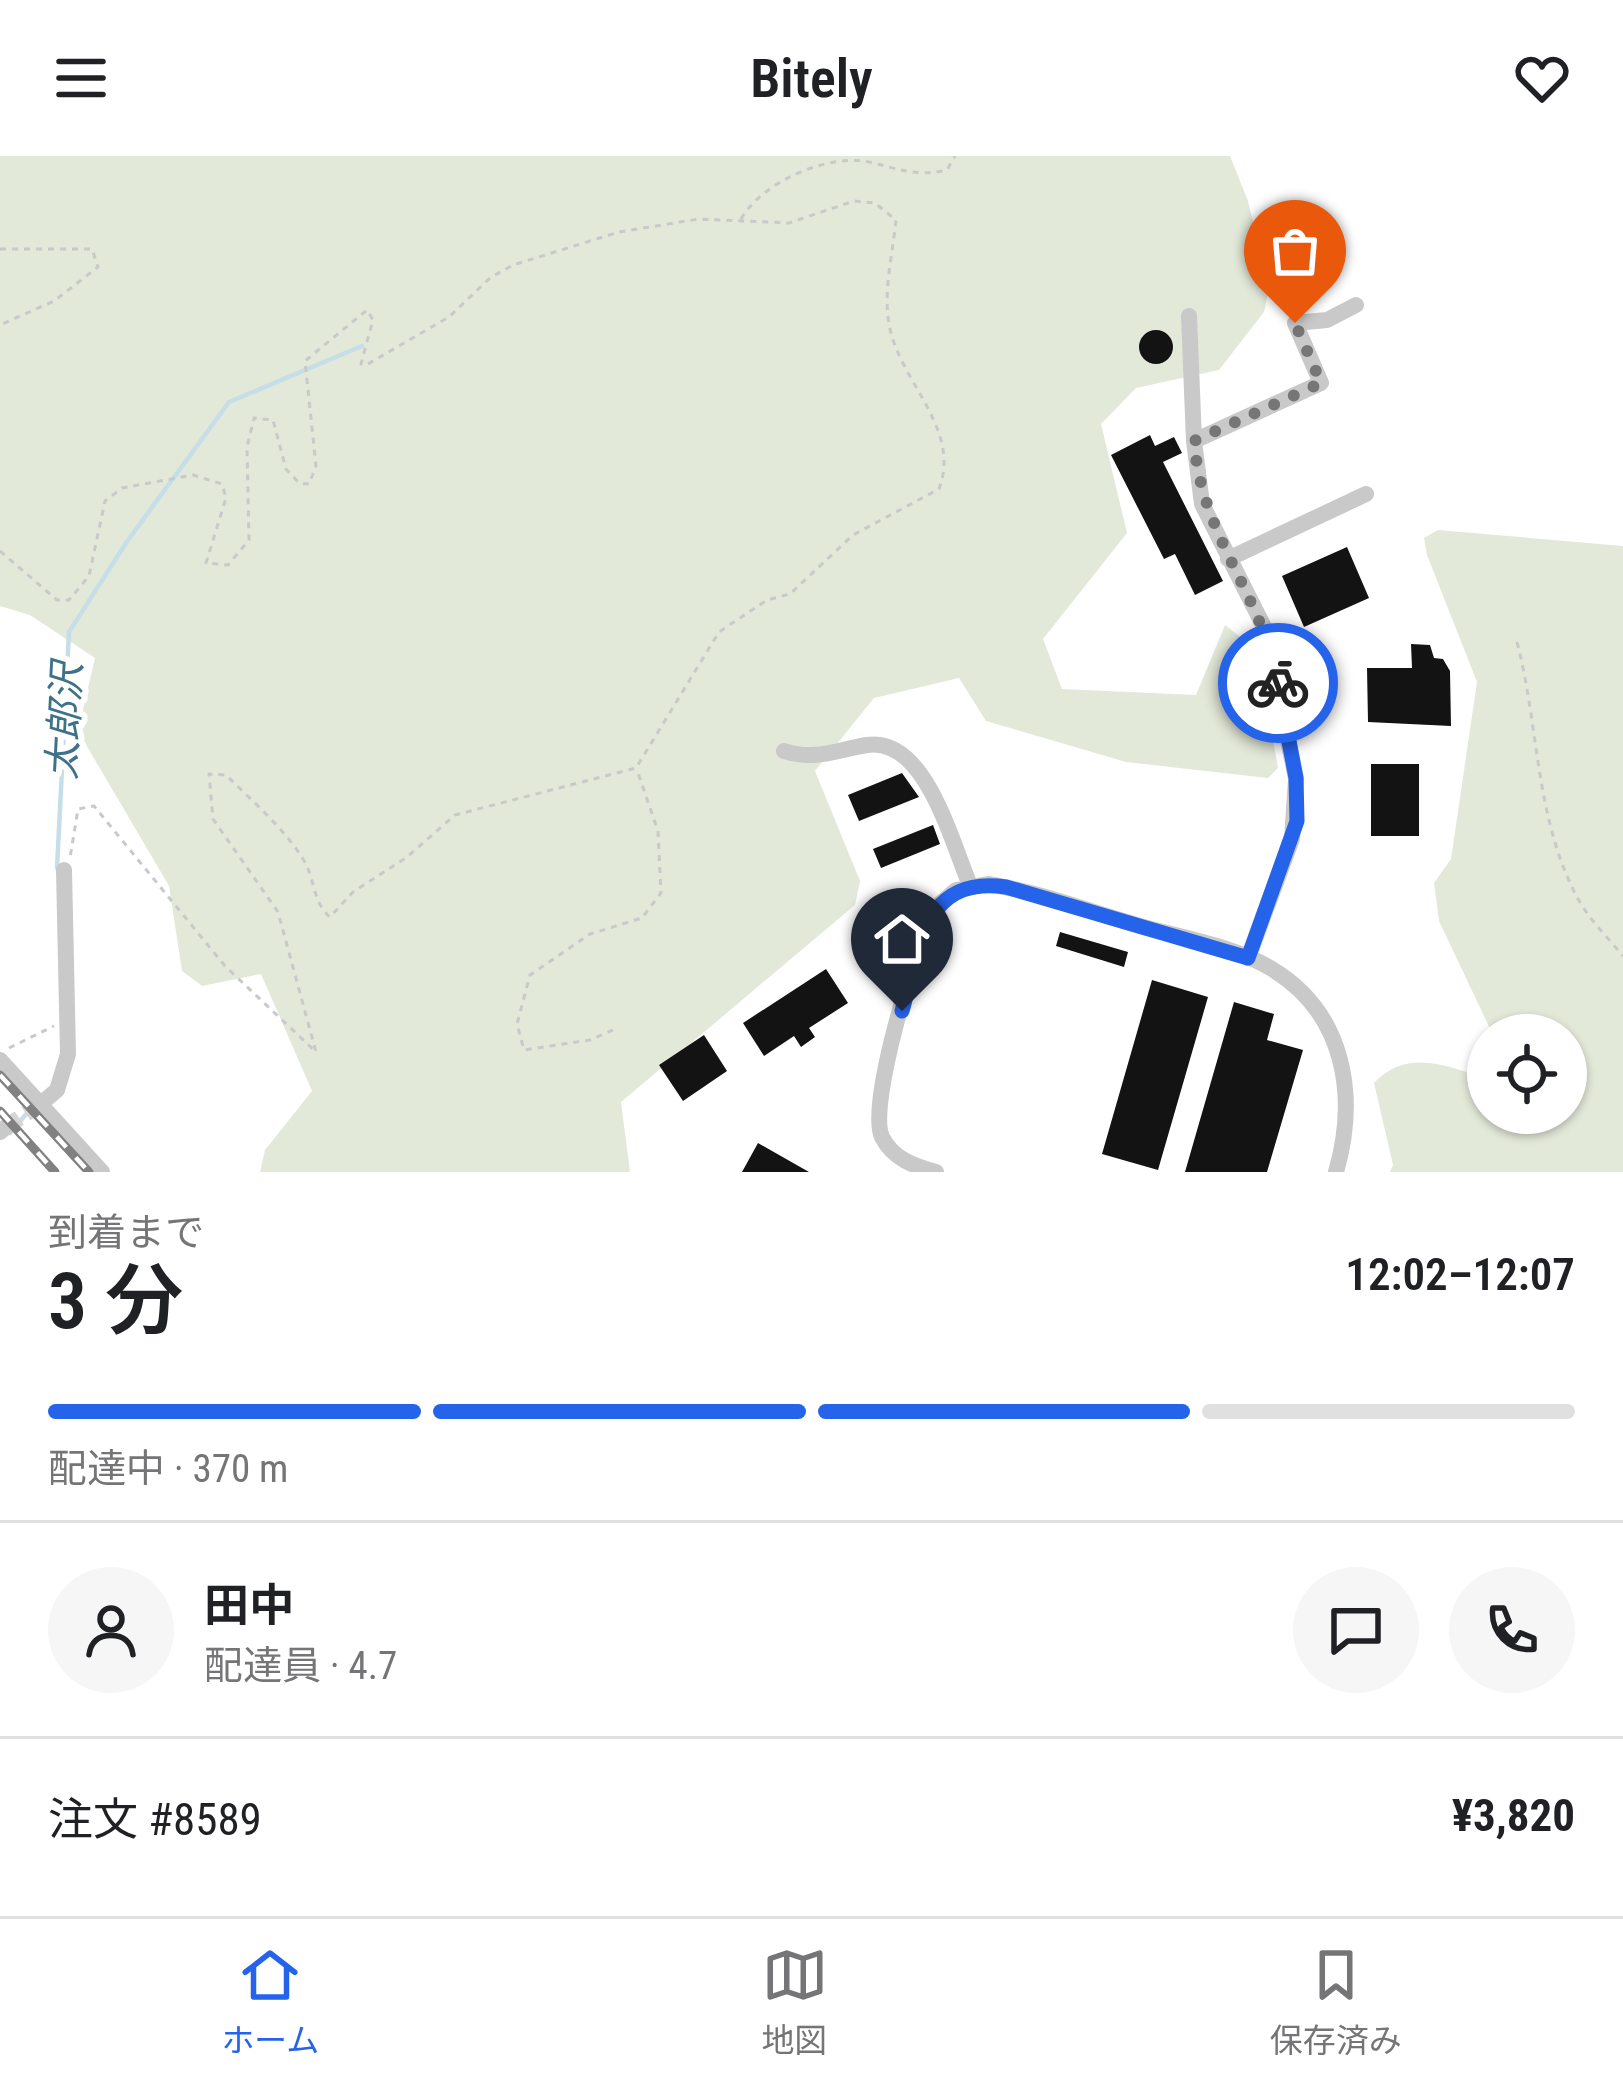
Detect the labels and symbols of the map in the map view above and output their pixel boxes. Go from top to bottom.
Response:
pin [1244,200,1346,323]
courier [1218,623,1338,743]
water label: 太郎沢 [39,656,91,781]
pin [851,888,953,1011]

